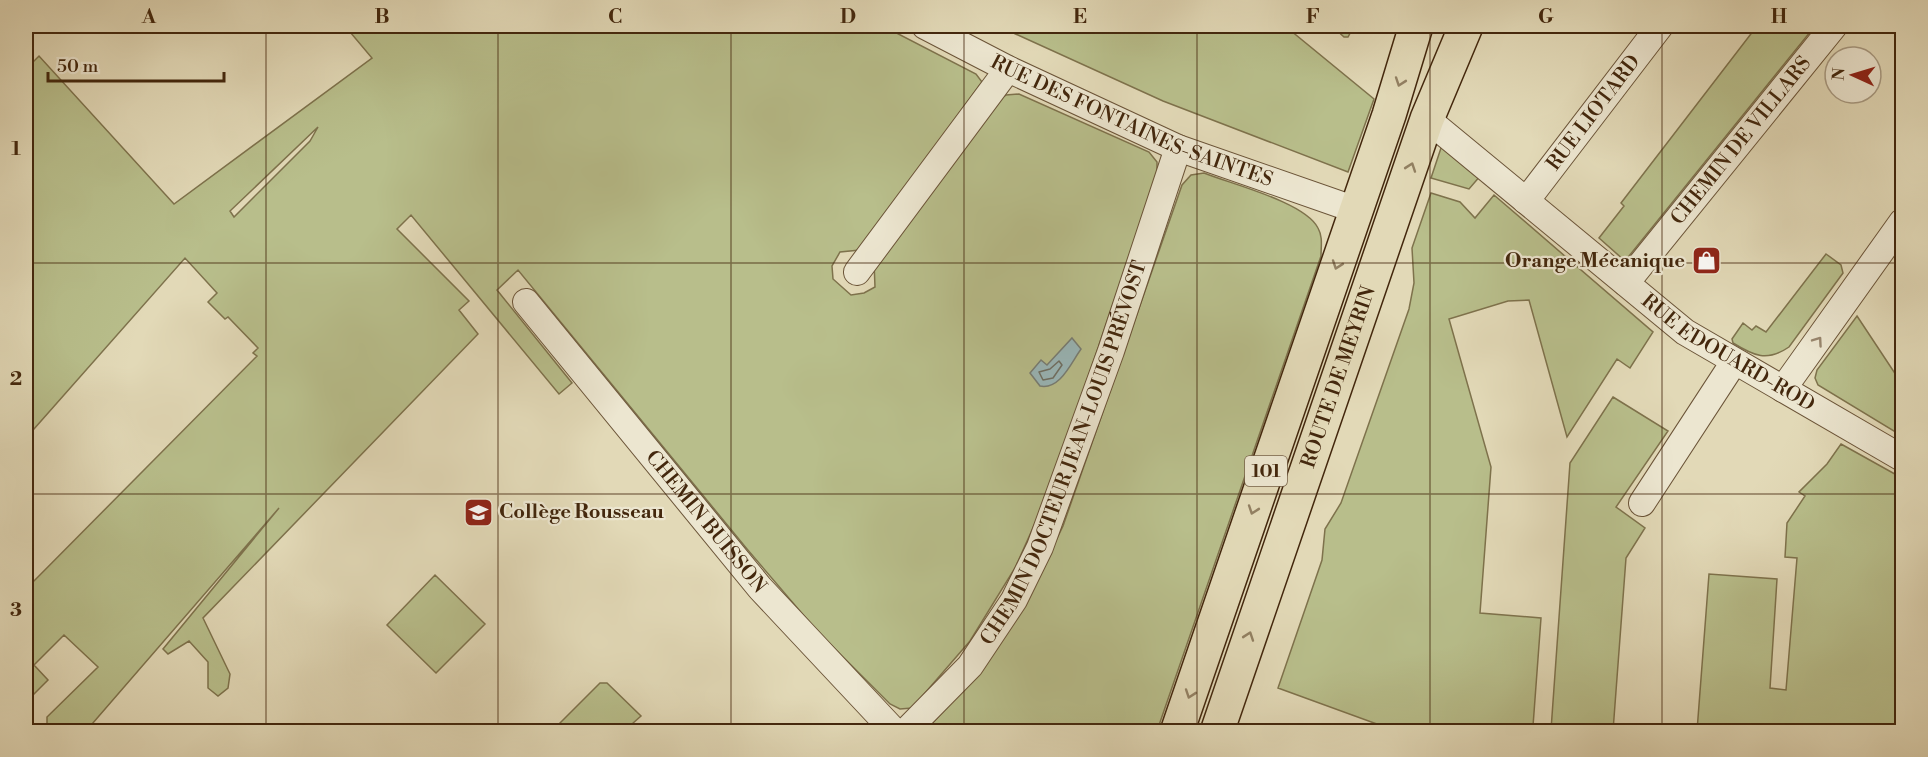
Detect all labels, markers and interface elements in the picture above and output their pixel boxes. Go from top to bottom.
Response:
text: A [141,5,157,30]
text: B [374,5,390,30]
text: C [608,5,622,30]
text: D [840,5,856,30]
text: E [1073,5,1087,30]
text: F [1306,5,1320,30]
text: G [1538,5,1554,30]
text: H [1771,5,1788,30]
scale bar [48,45,224,83]
north arrow [1823,45,1883,105]
street label: RUE DES FONTAINES-SAINTES [986,50,1276,193]
street label: RUE LIOTARD [1541,50,1646,176]
street label: CHEMIN DE VILLARS [1665,51,1817,230]
text: 50 m [57,55,99,78]
text: N [1829,67,1849,81]
one-way arrow [1394,76,1407,86]
text: 1 [11,137,21,162]
one-way arrow [1404,162,1416,173]
shop icon: Orange Mécanique [1690,245,1722,277]
place label: Orange Mécanique [1505,249,1685,274]
street label: CHEMIN DOCTEUR JEAN-LOUIS PRÉVOST [975,257,1152,650]
one-way arrow [1331,260,1344,270]
street label: ROUTE DE MEYRIN [1296,283,1381,471]
street label: RUE EDOUARD-ROD [1636,289,1819,417]
one-way arrow [1810,337,1821,348]
text: 2 [10,367,22,392]
street label: CHEMIN BUISSON [640,445,772,598]
road number: 101 [1245,456,1287,486]
school or university icon: Collège Rousseau [462,496,494,528]
place label: Collège Rousseau [499,500,664,525]
one-way arrow [1247,504,1260,514]
text: 3 [10,598,22,623]
one-way arrow [1242,632,1255,642]
one-way arrow [1184,688,1197,699]

